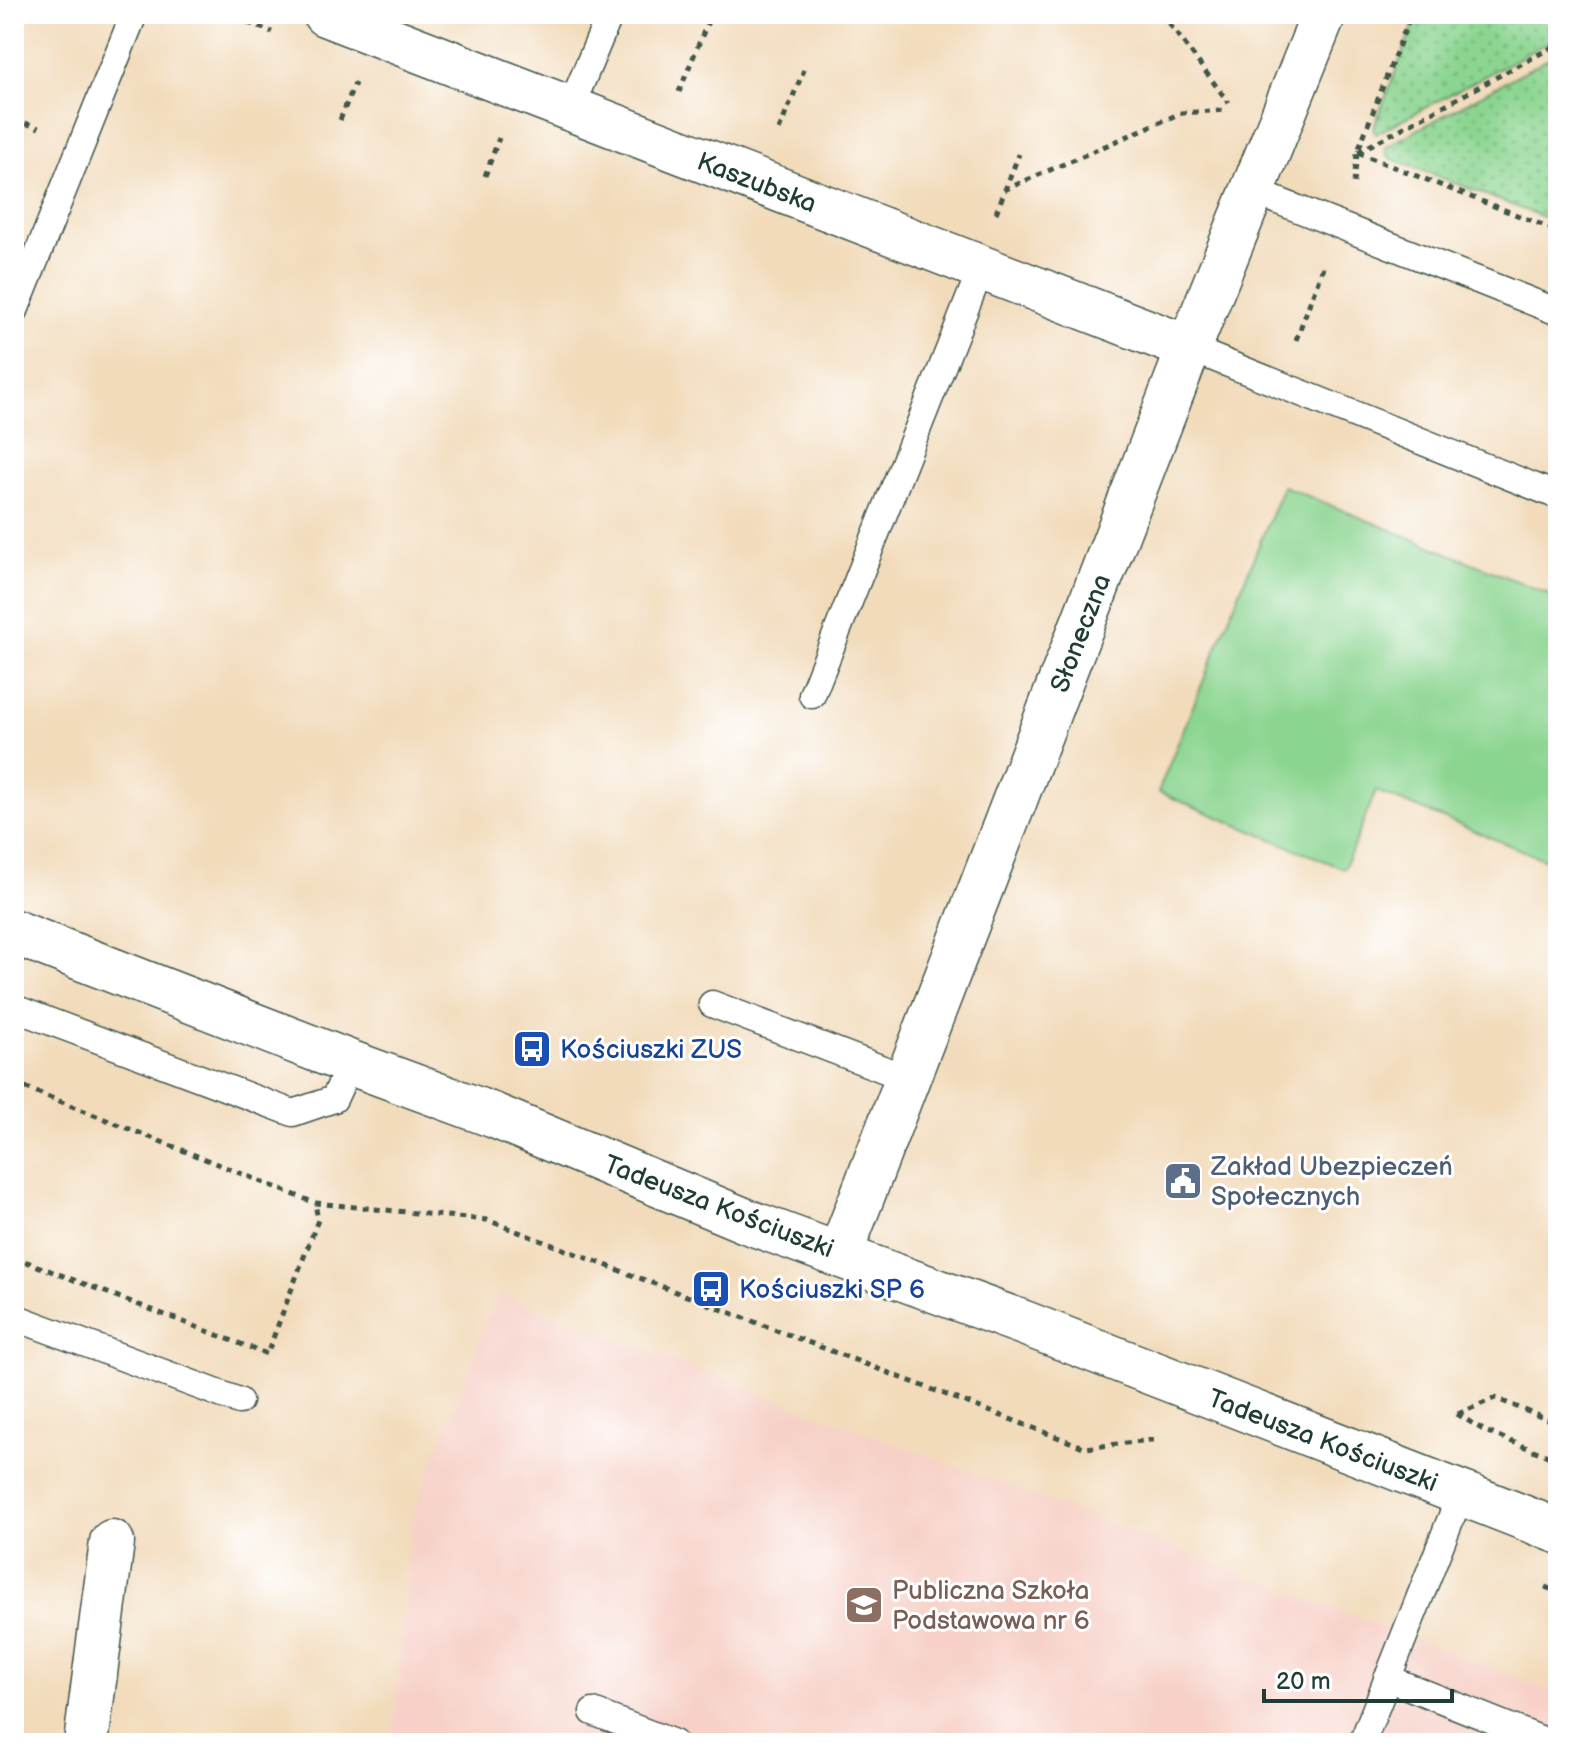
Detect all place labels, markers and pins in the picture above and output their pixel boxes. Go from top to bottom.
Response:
bus stop icon: Kościuszki ZUS [511,1028,553,1070]
place label: Kościuszki ZUS [560,1035,742,1066]
place label: Zakład Ubezpieczeń Społecznych [1210,1152,1453,1213]
public building icon: Zakład Ubezpieczeń Społecznych [1162,1160,1204,1202]
bus stop icon: Kościuszki SP 6 [690,1268,732,1310]
place label: Kościuszki SP 6 [739,1275,925,1306]
place label: Publiczna Szkoła Podstawowa nr 6 [892,1576,1090,1637]
school or university icon: Publiczna Szkoła Podstawowa nr 6 [843,1584,885,1626]

